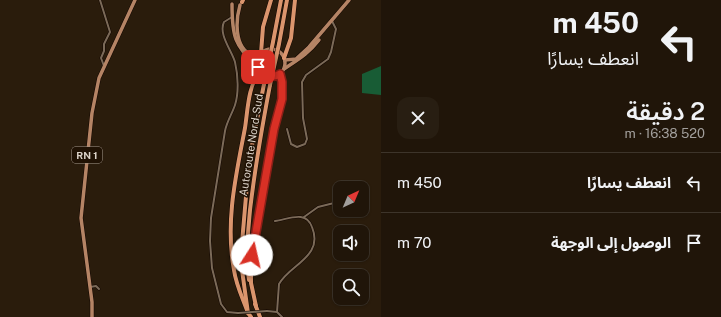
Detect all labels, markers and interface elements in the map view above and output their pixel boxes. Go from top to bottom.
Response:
text: 450 m [553,6,639,39]
icon: left [653,16,705,68]
text: انعطف يسارًا [547,48,639,69]
pin [241,50,275,84]
icon: arrive [247,56,269,78]
street label: Autoroute Nord-Sud [237,93,265,197]
button: close [397,97,439,139]
text: 2 دقيقة [626,97,705,125]
text: 520 m · 16:38 [624,126,705,141]
road number: RN 1 [72,147,102,163]
icon: left [683,172,705,194]
text: 450 m [397,174,442,191]
text: انعطف يسارًا [587,174,671,191]
north arrow [333,181,369,217]
map controls [333,181,369,305]
button: sound [333,225,369,261]
icon: arrive [683,232,705,254]
position arrow [231,234,273,276]
text: 70 m [397,234,432,251]
text: الوصول إلى الوجهة [551,234,671,251]
button: search [333,269,369,305]

